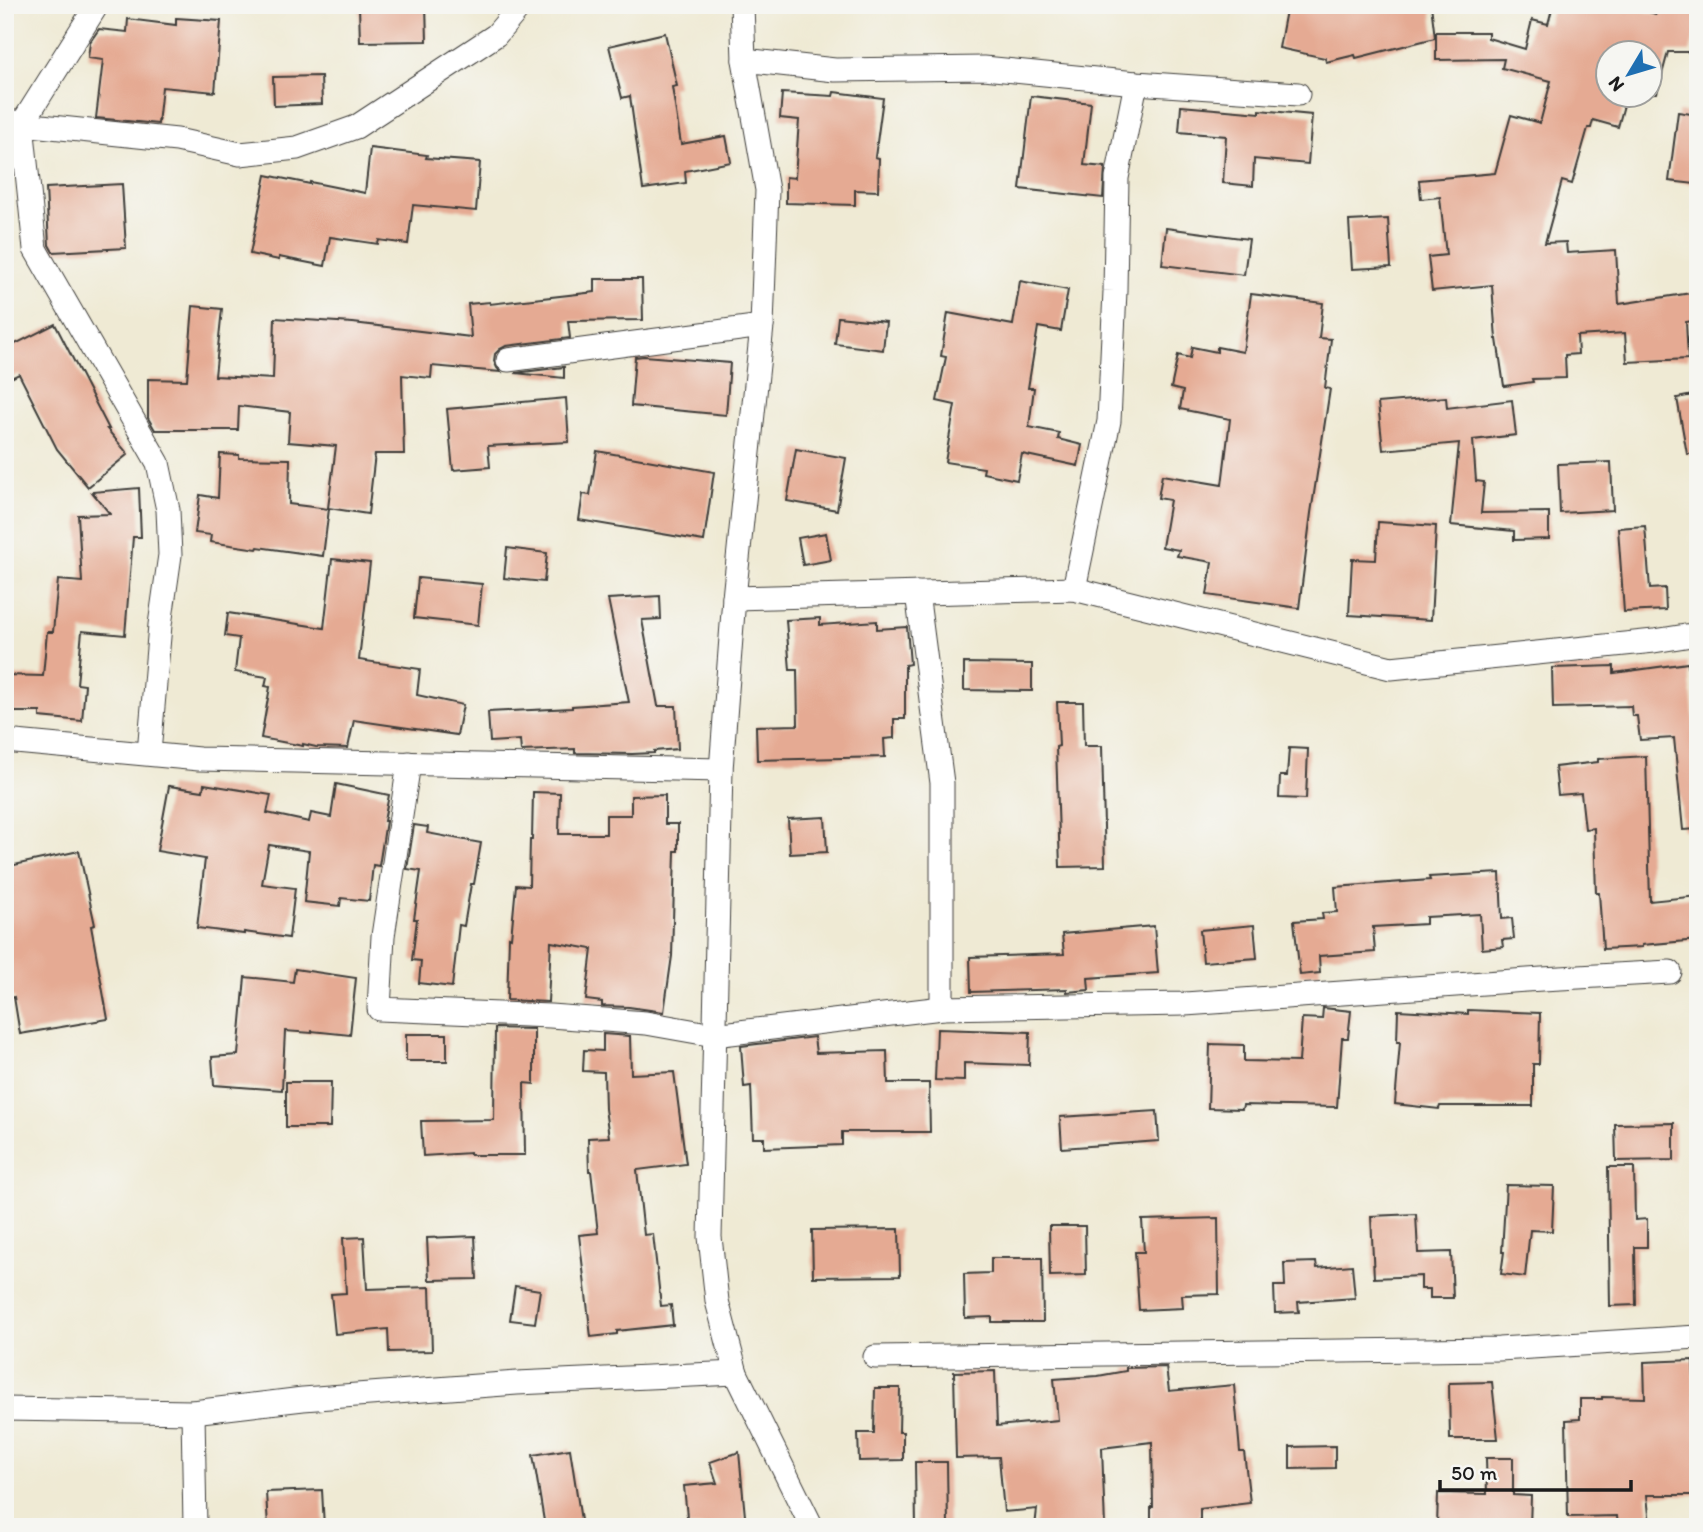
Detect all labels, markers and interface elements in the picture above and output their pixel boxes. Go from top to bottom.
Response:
north arrow [1594,38,1664,108]
text: N [1603,72,1629,96]
scale bar [1440,1448,1631,1492]
text: 50 m [1451,1460,1498,1485]

